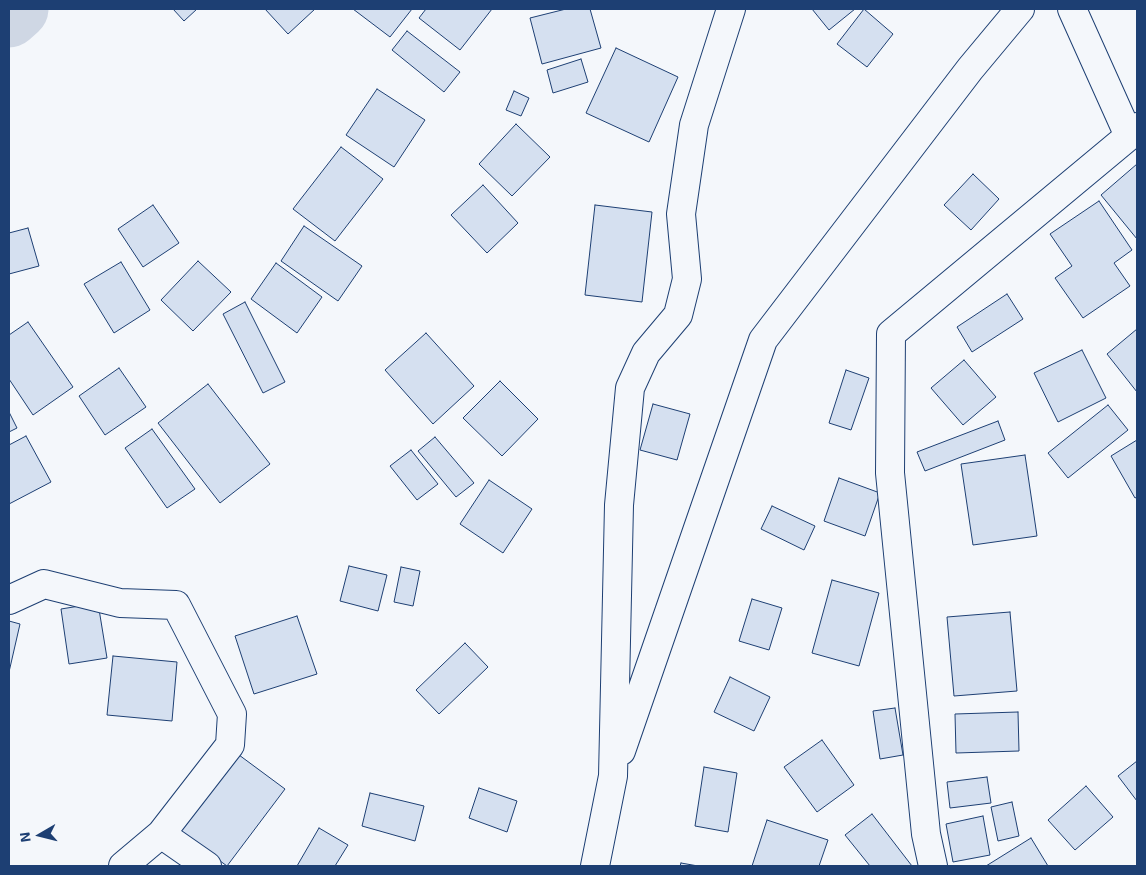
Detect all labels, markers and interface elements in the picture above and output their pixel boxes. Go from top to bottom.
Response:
north arrow [15,810,65,860]
text: N [16,831,34,843]

